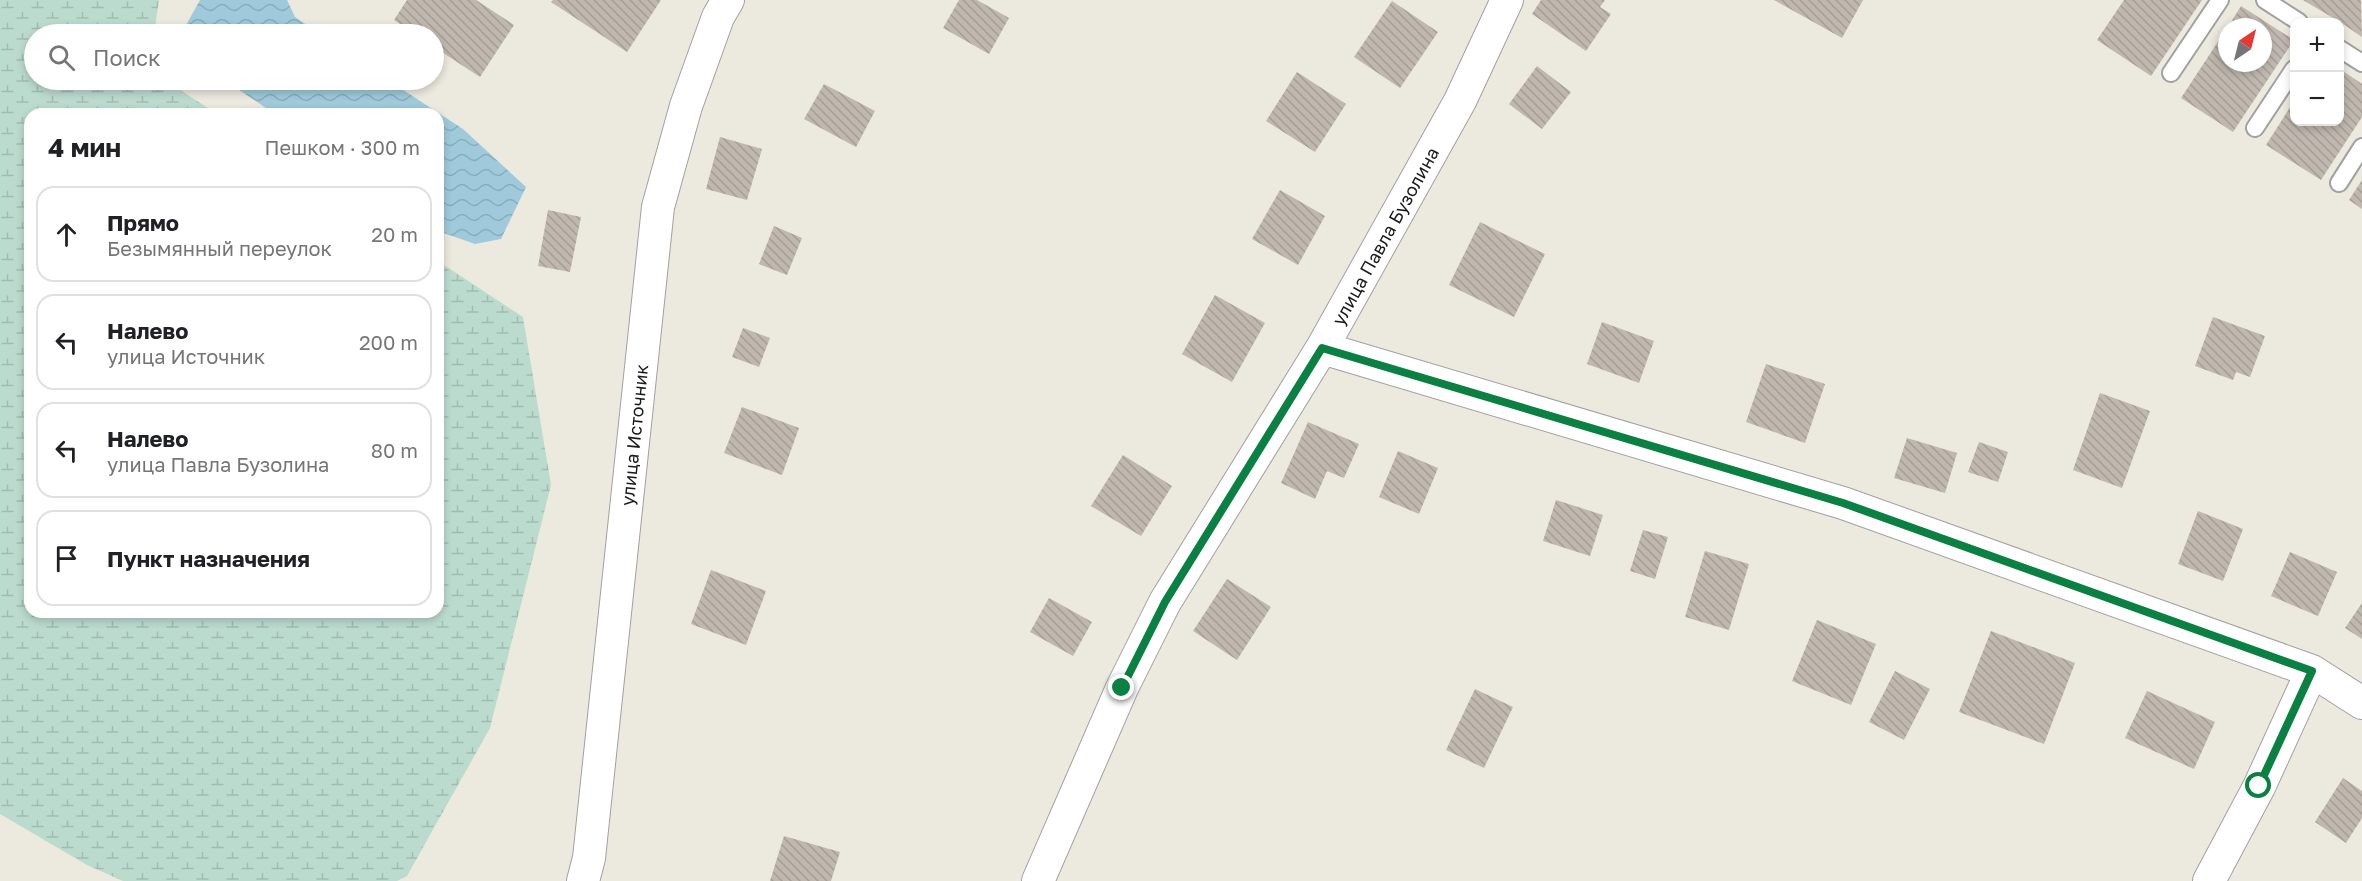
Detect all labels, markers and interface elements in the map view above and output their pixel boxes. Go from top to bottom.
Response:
north arrow [2218,18,2272,72]
map controls [2290,18,2344,126]
button: + [2290,18,2344,72]
search box [24,24,444,90]
icon: search [45,41,78,74]
text: Поиск [93,44,161,71]
button: − [2290,72,2344,126]
text: 4 мин [48,132,121,163]
text: Пешком · 300 m [265,135,420,159]
street label: улица Павла Бузолина [1327,143,1443,329]
text: Прямо [107,209,179,236]
icon: ahead [50,218,83,251]
text: 20 m [371,222,418,246]
text: Безымянный переулок [107,236,332,260]
text: Налево [107,317,189,344]
icon: left [50,326,83,359]
text: 200 m [359,330,418,354]
text: улица Источник [107,344,265,368]
street label: улица Источник [616,363,652,507]
text: Налево [107,425,189,452]
icon: left [50,434,83,467]
text: 80 m [371,438,418,462]
text: улица Павла Бузолина [107,452,329,476]
icon: arrive [50,542,83,575]
text: Пункт назначения [107,545,310,572]
route end [1108,674,1134,700]
route start [2245,772,2271,798]

